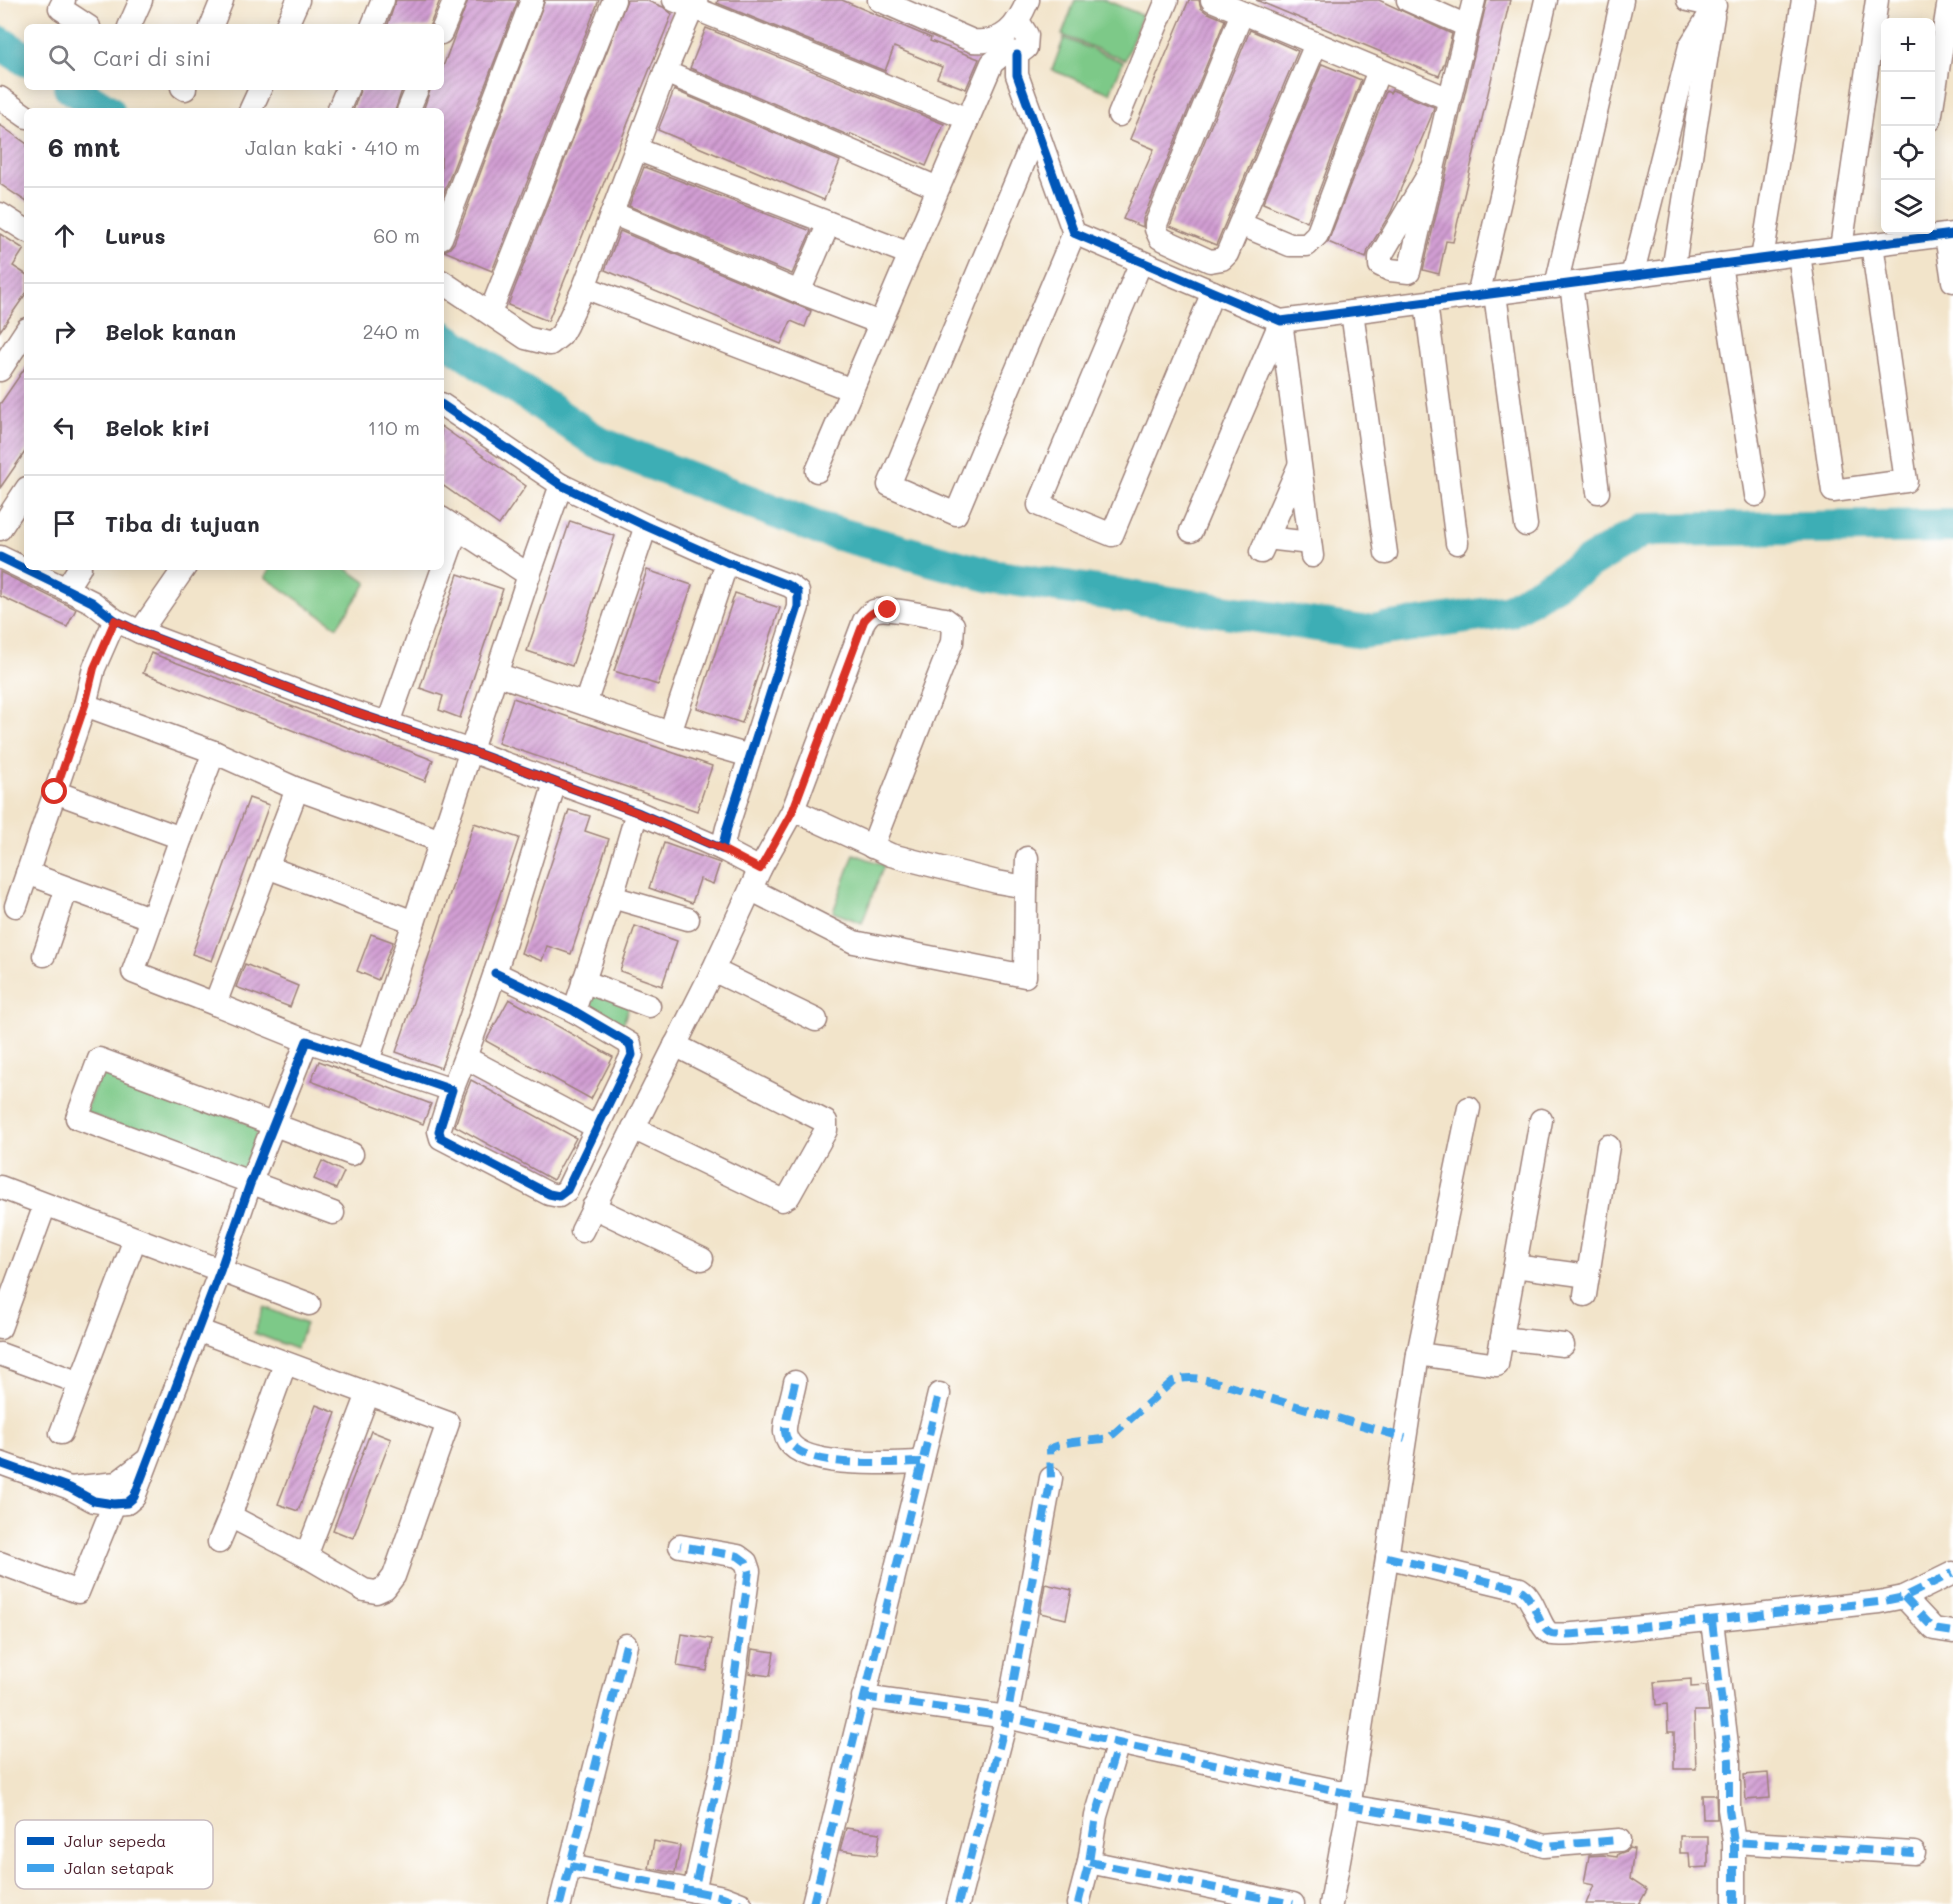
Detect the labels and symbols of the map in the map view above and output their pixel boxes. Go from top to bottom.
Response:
route end [874,596,900,622]
route start [41,778,67,804]
legend [15,1820,213,1889]
text: Jalur sepeda [64,1830,166,1851]
text: Jalan setapak [64,1857,174,1878]

